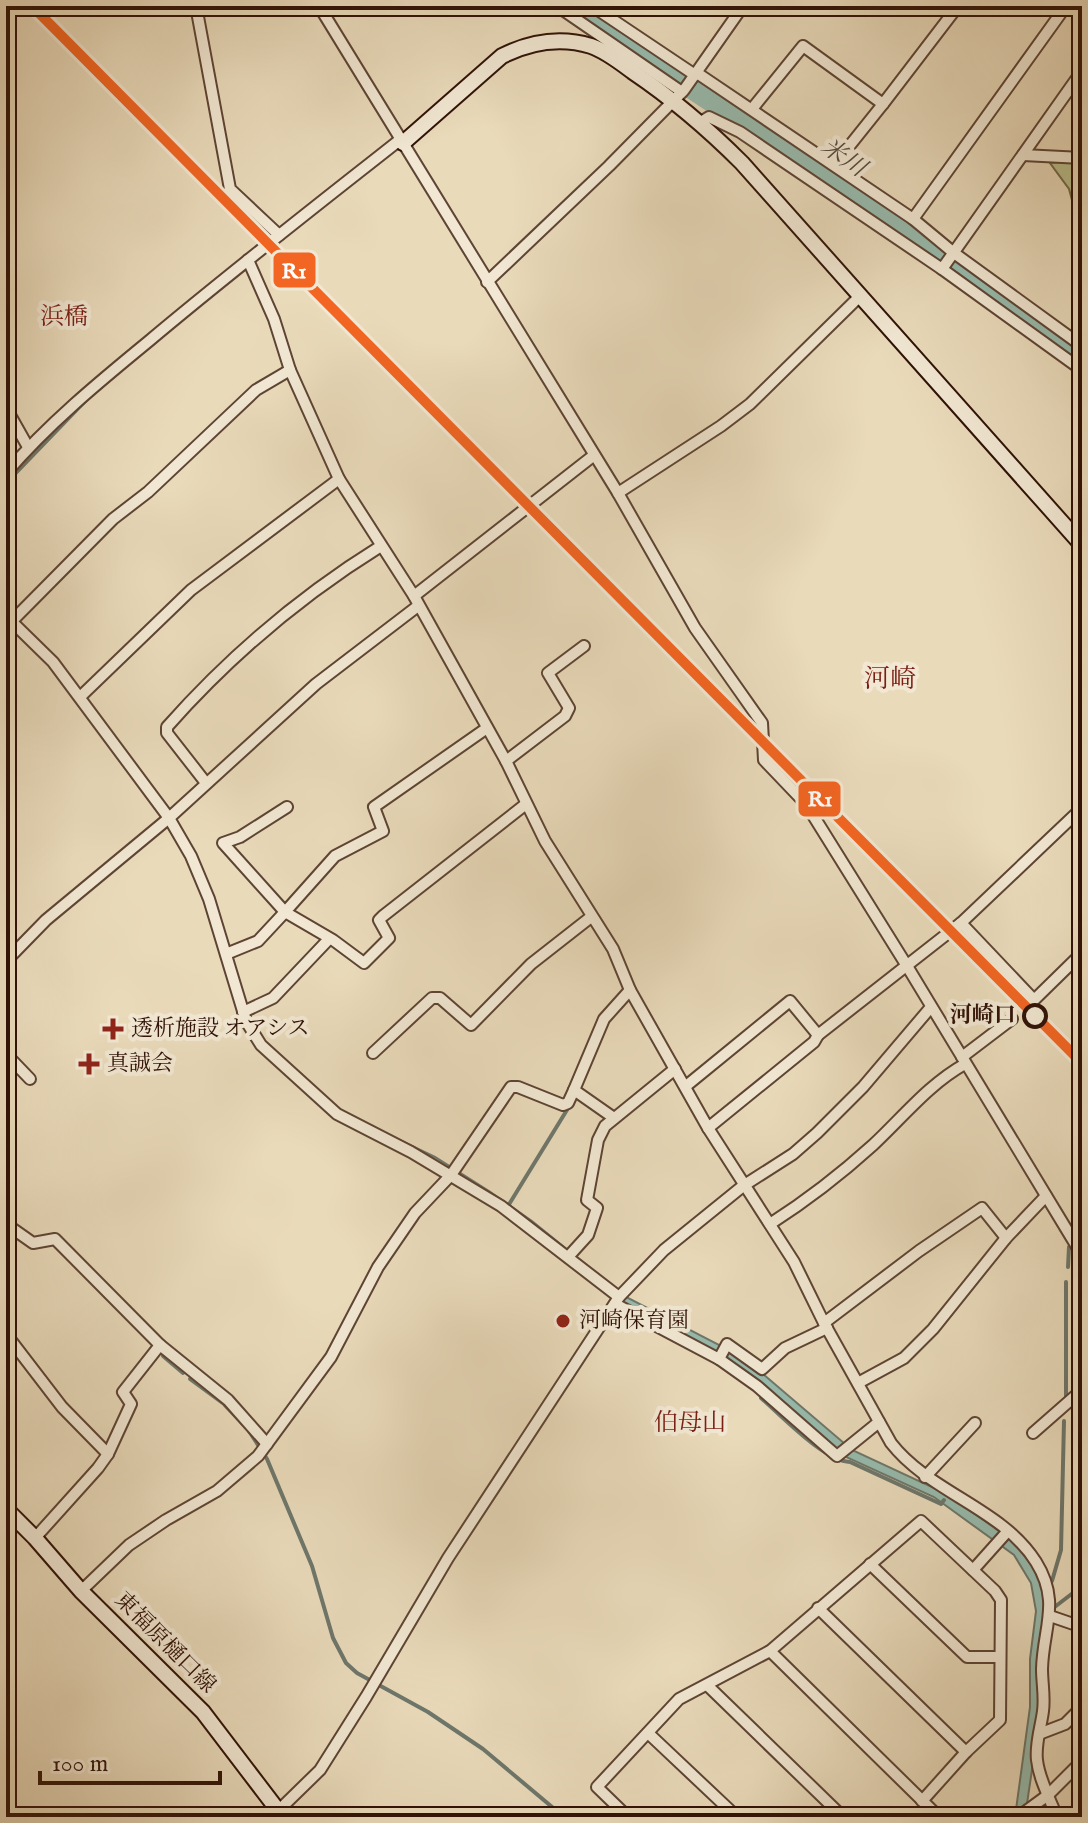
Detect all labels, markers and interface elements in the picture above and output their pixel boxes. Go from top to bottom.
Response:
water label: 米川 [814,132,874,186]
line badge: R1 [272,251,317,289]
text: R1 [282,258,306,286]
district label: 浜橋 [40,302,88,333]
district label: 河崎 [864,663,916,696]
line badge: R1 [797,780,842,818]
text: R1 [808,786,832,814]
place label: 河崎口 [950,1002,1016,1030]
marker: 河崎口 [1023,1004,1047,1028]
place label: 透析施設 オアシス [131,1015,310,1043]
marker: 透析施設 オアシス [102,1018,124,1040]
place label: 真誠会 [107,1050,173,1078]
marker: 真誠会 [78,1053,100,1075]
place label: 河崎保育園 [579,1307,689,1335]
marker: 河崎保育園 [554,1312,572,1330]
district label: 伯母山 [654,1408,726,1439]
street label: 東福原樋口線 [108,1586,222,1700]
scale bar [40,1735,220,1785]
text: 100 m [52,1749,108,1780]

